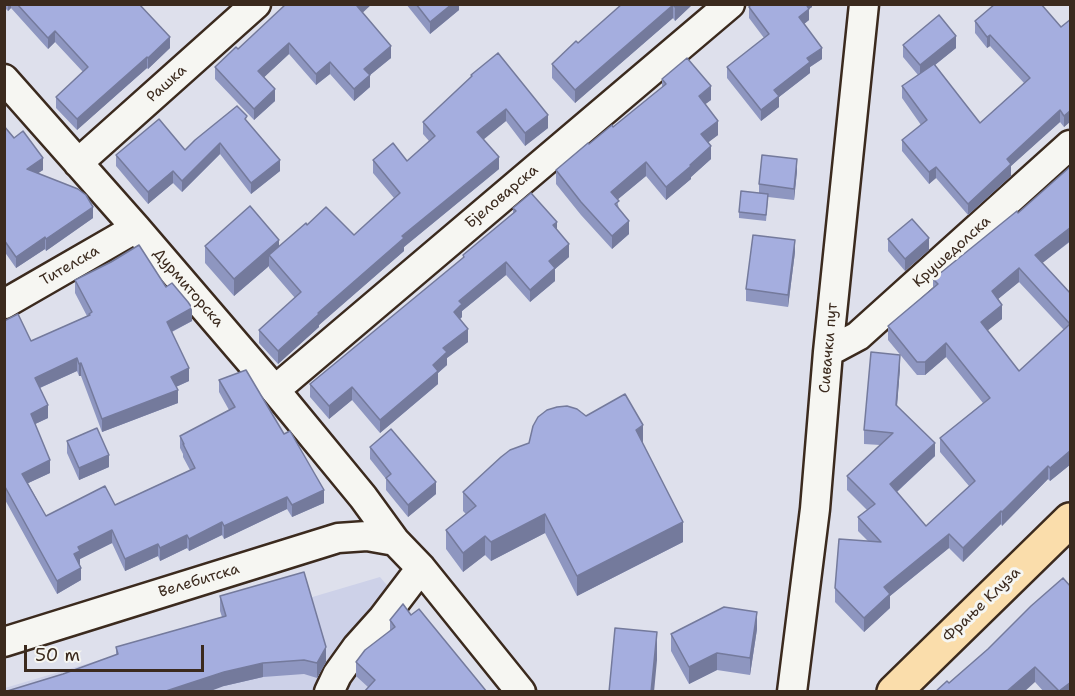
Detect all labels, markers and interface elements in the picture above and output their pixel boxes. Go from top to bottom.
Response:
street label: Рашка [143,61,191,107]
street label: Бјеловарска [462,161,542,233]
street label: Крушедолска [910,212,994,292]
street label: Тителска [37,242,103,290]
street label: Дурмиторска [149,245,227,331]
street label: Сивачки пут [816,302,842,394]
street label: Велебитска [156,560,242,602]
street label: Фрање Клуза [940,564,1024,646]
scale bar [27,633,207,671]
text: 50 m [35,643,80,667]

